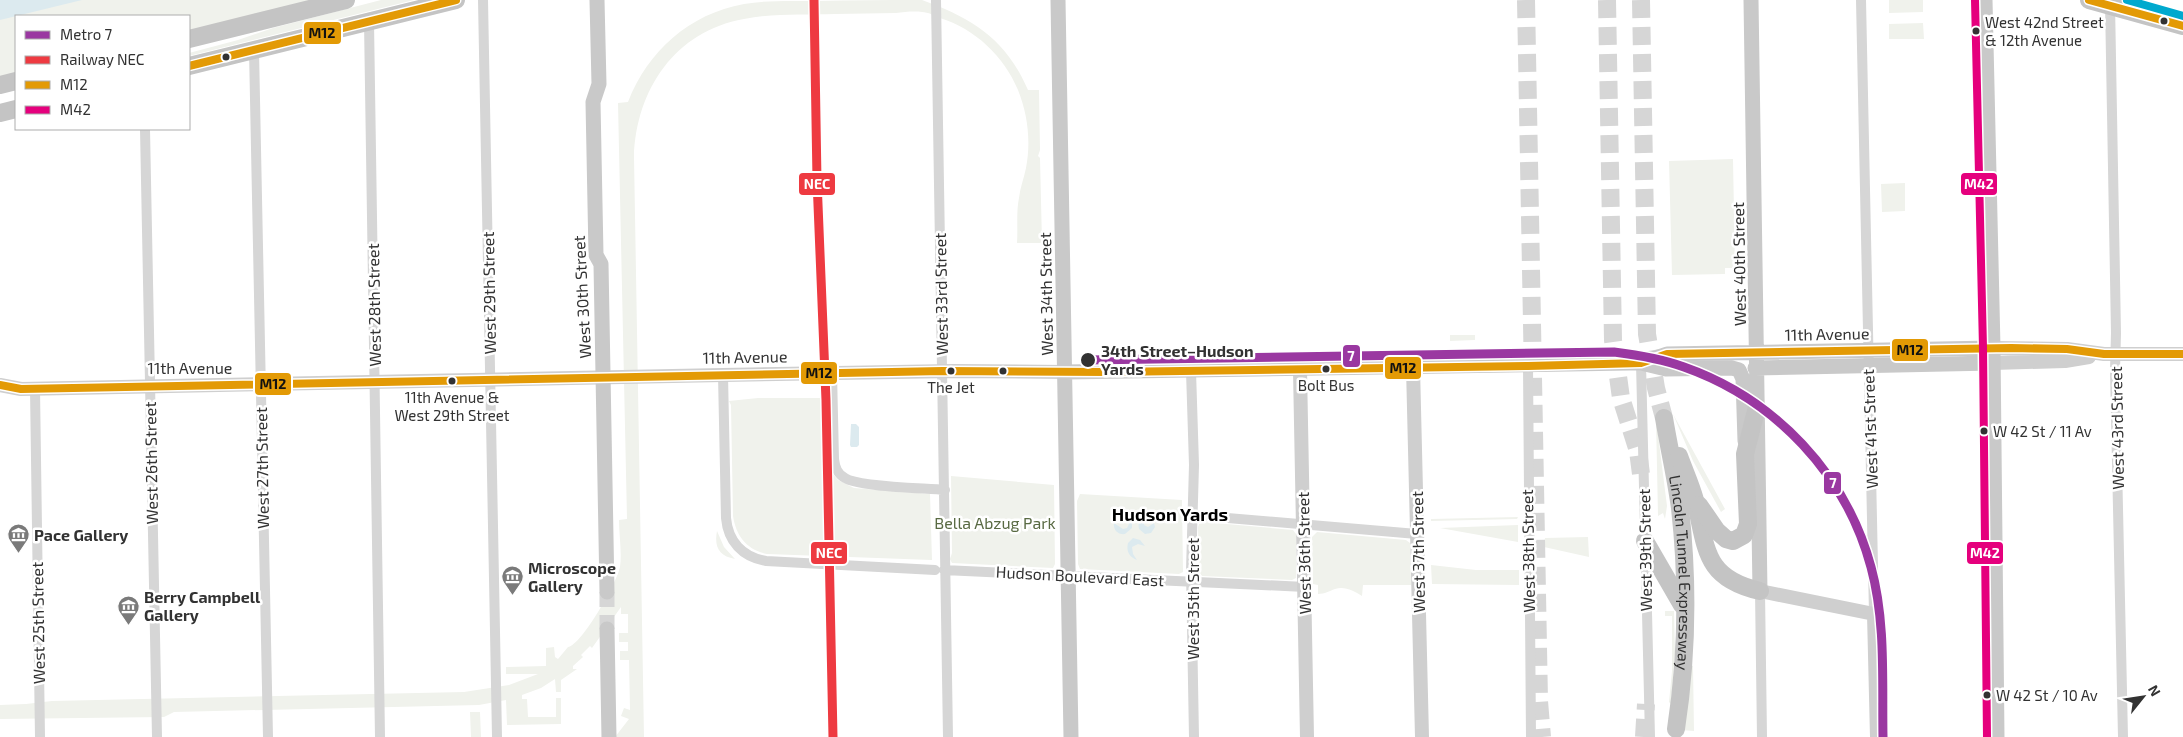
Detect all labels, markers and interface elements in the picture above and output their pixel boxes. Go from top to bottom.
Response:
place label: West 42nd Street & 12th Avenue [1985,13,2104,49]
legend [15,15,190,130]
unlabelled marker [2159,16,2169,26]
line badge: M12 [303,21,342,45]
text: M12 [309,24,336,41]
text: Metro 7 [60,25,113,43]
marker: West 42nd Street & 12th Avenue [1971,26,1981,36]
text: Railway NEC [60,50,145,68]
unlabelled marker [221,52,231,62]
text: M12 [60,75,88,93]
text: M42 [60,100,91,118]
line badge: NEC [798,172,836,196]
line badge: M42 [1960,172,1998,196]
text: NEC [804,175,830,192]
text: M42 [1964,175,1994,192]
street label: West 40th Street [1728,202,1749,326]
street label: West 29th Street [478,231,499,355]
street label: West 34th Street [1035,232,1056,356]
street label: West 33rd Street [930,233,951,355]
street label: West 30th Street [569,235,594,359]
street label: West 28th Street [363,243,384,367]
street label: 11th Avenue [1784,323,1870,344]
line badge: M12 [1891,338,1929,362]
place label: 34th Street–Hudson Yards [1101,341,1254,378]
text: M12 [1897,341,1924,358]
line badge: 7 [1342,344,1361,368]
street label: 11th Avenue [702,346,788,367]
text: 7 [1347,347,1355,364]
marker: 34th Street–Hudson Yards [1079,351,1097,369]
line badge: M12 [1384,356,1422,380]
street label: 11th Avenue [148,358,232,377]
text: M12 [1390,359,1417,376]
line badge: M12 [800,361,838,385]
text: M12 [806,364,833,381]
marker: Bolt Bus [1321,364,1331,374]
marker: The Jet [946,366,956,376]
unlabelled marker [998,366,1008,376]
street label: West 43rd Street [2106,366,2127,490]
street label: West 41st Street [1858,369,1881,489]
line badge: M12 [254,372,292,396]
text: M12 [260,375,287,392]
marker: 11th Avenue & West 29th Street [447,376,457,386]
place label: Bolt Bus [1298,376,1354,394]
place label: The Jet [927,378,975,396]
place label: 11th Avenue & West 29th Street [394,388,510,424]
street label: West 26th Street [140,401,161,525]
street label: West 27th Street [251,407,272,529]
place label: W 42 St / 11 Av [1993,422,2092,440]
marker: W 42 St / 11 Av [1979,426,1989,436]
line badge: 7 [1823,471,1842,495]
street label: Lincoln Tunnel Expressway [1666,473,1695,672]
text: 7 [1829,474,1837,491]
street label: West 39th Street [1634,488,1655,612]
street label: West 38th Street [1517,489,1538,613]
street label: West 36th Street [1293,491,1314,615]
street label: West 37th Street [1407,491,1428,613]
district label: Hudson Yards [1112,503,1228,525]
park label: Bella Abzug Park [934,513,1056,532]
museum icon: Pace Gallery [6,523,30,554]
place label: Pace Gallery [34,525,128,545]
street label: West 35th Street [1183,538,1202,660]
line badge: NEC [810,541,848,565]
line badge: M42 [1966,541,2004,565]
text: NEC [816,544,842,561]
text: M42 [1970,544,2000,561]
place label: Microscope Gallery [528,558,616,596]
street label: West 25th Street [27,562,48,684]
street label: Hudson Boulevard East [995,562,1165,589]
museum icon: Microscope Gallery [500,565,524,596]
place label: Berry Campbell Gallery [144,587,261,625]
museum icon: Berry Campbell Gallery [116,594,140,625]
north arrow [2118,672,2168,722]
text: N [2145,682,2165,699]
place label: W 42 St / 10 Av [1996,686,2098,704]
marker: W 42 St / 10 Av [1982,690,1992,700]

